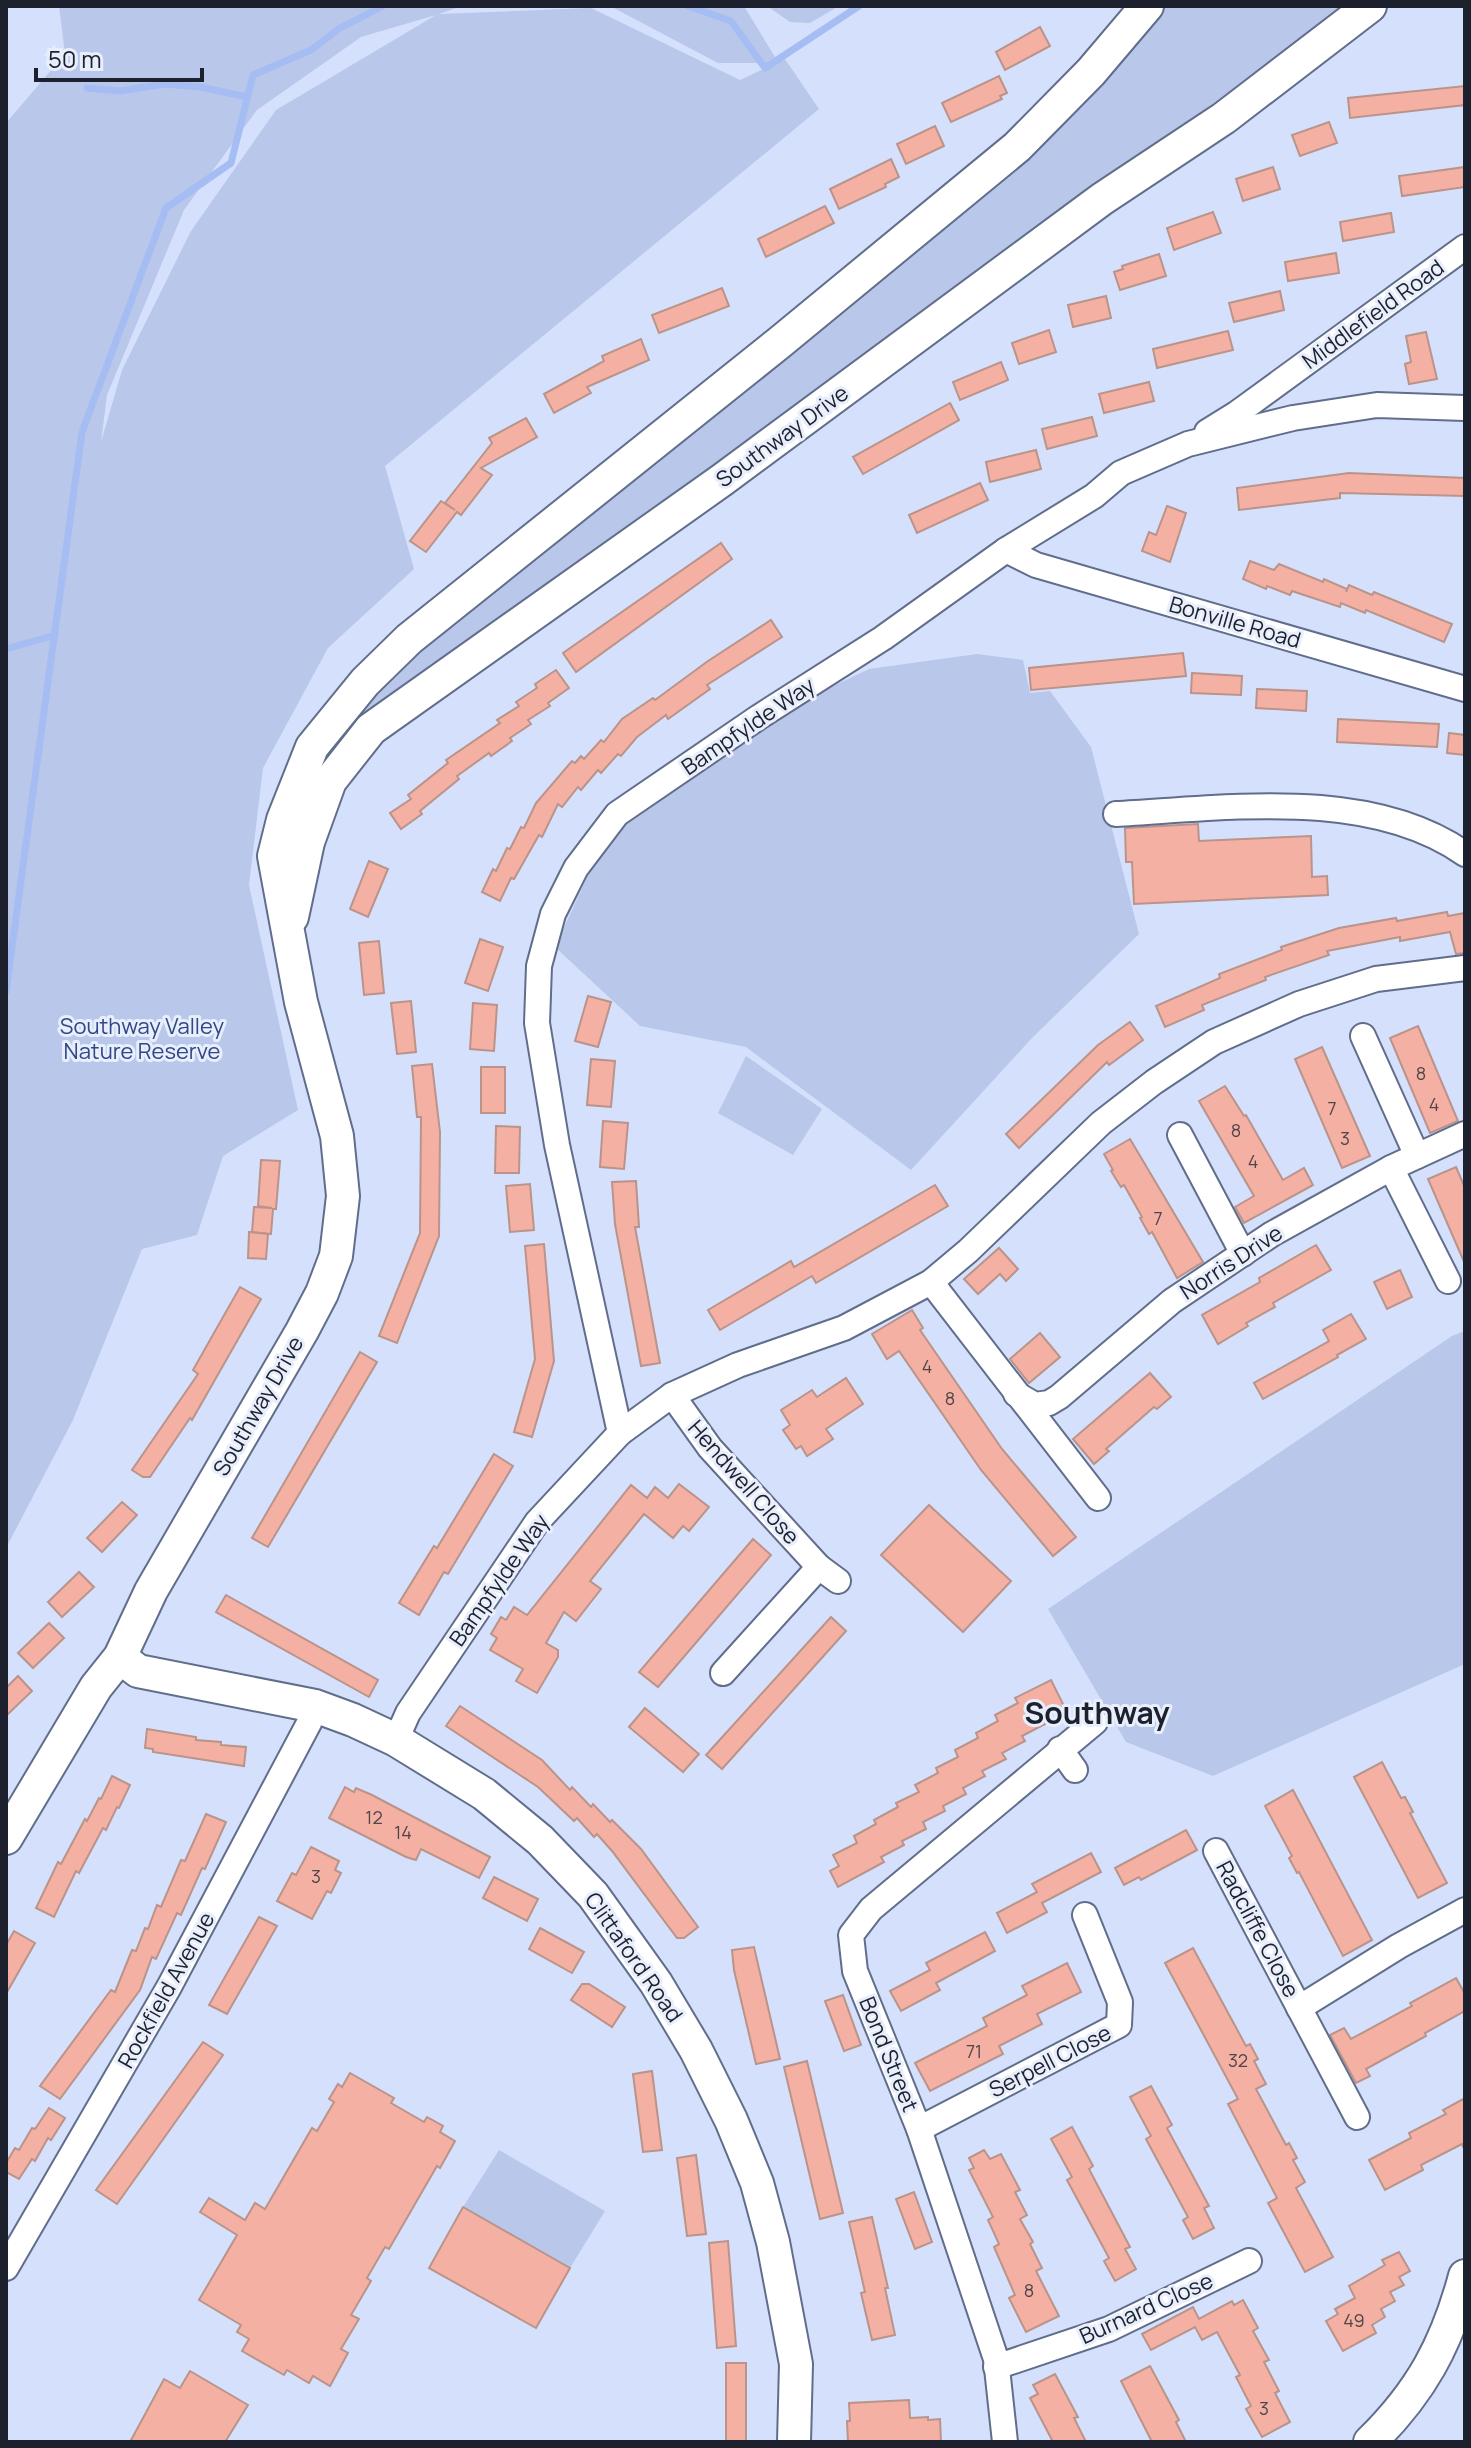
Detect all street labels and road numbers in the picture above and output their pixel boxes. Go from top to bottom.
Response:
street label: Middlefield Road [1296,252,1450,376]
street label: Southway Drive [710,378,854,494]
street label: Bonville Road [1166,589,1304,655]
street label: Bampfylde Way [675,670,821,782]
street label: Norris Drive [1174,1218,1288,1306]
street label: Southway Drive [206,1331,310,1481]
street label: Hendwell Close [682,1413,807,1551]
street label: Bampfylde Way [442,1508,556,1652]
street label: Radcliffe Close [1209,1855,1307,2003]
street label: Clittaford Road [578,1886,690,2028]
street label: Rockfield Avenue [111,1907,221,2073]
street label: Bond Street [852,1992,926,2116]
street label: Serpell Close [984,2017,1116,2105]
street label: Burnard Close [1075,2265,1218,2351]

